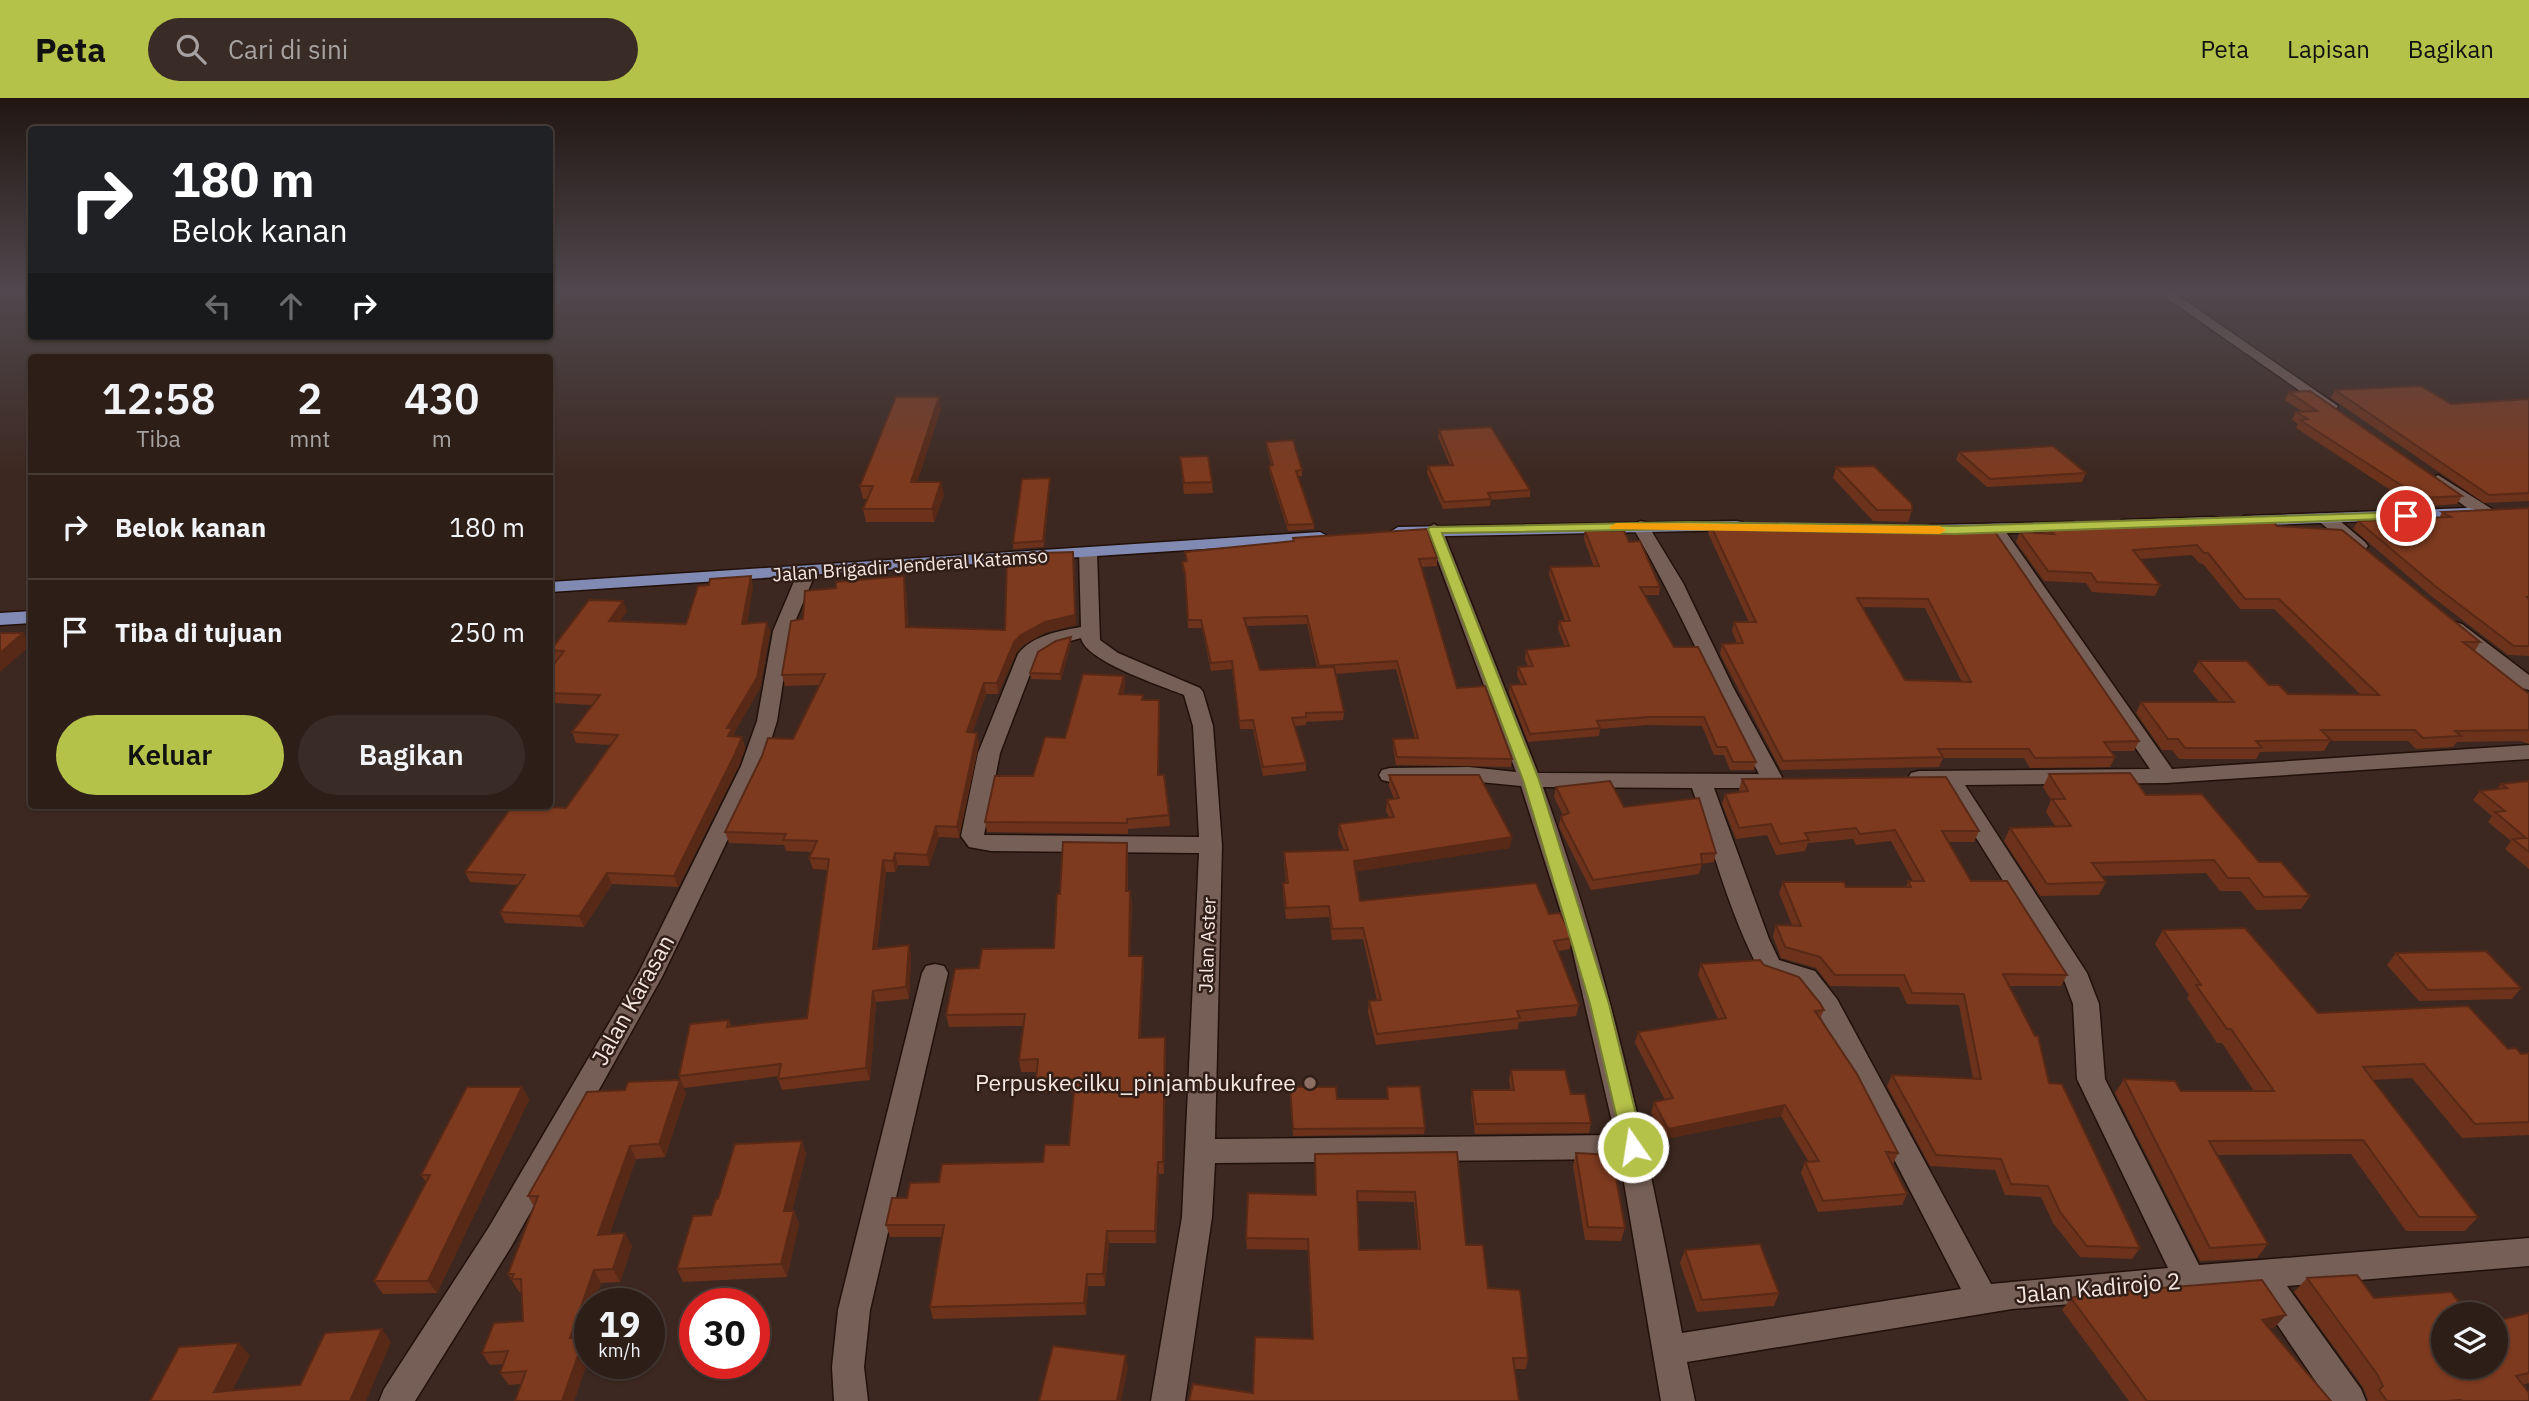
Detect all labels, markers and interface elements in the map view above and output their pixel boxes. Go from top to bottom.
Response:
search box [148,18,638,81]
text: Peta [35,28,106,71]
icon: search [172,30,210,68]
text: Cari di sini [228,32,348,66]
text: Peta [2201,33,2249,65]
text: Lapisan [2287,33,2370,65]
text: Bagikan [2408,33,2494,65]
text: 180 m [171,147,315,210]
icon: right [56,154,147,245]
text: Belok kanan [171,209,348,251]
icon: left [199,287,237,325]
icon: ahead [272,287,310,325]
icon: right [345,287,383,325]
text: 12:58 [101,371,216,426]
text: 2 [297,371,322,426]
text: 430 [404,371,479,426]
text: Tiba [136,423,181,453]
text: mnt [289,423,330,453]
text: m [432,423,452,453]
pin [2376,486,2436,546]
icon: arrive [2387,497,2425,535]
icon: right [56,508,94,546]
text: Belok kanan [115,510,266,544]
text: 180 m [449,510,525,544]
street label: Jalan Brigadir Jenderal Katamso [771,543,1049,587]
icon: arrive [56,613,94,651]
text: Tiba di tujuan [115,615,282,649]
text: 250 m [449,615,525,649]
button: Keluar [56,715,284,795]
button: Bagikan [298,715,525,795]
street label: Jalan Aster [1193,897,1221,993]
street label: Jalan Karasan [584,929,680,1070]
place label: Perpuskecilku_pinjambukufree [975,1067,1296,1097]
marker: Perpuskecilku_pinjambukufree [1302,1075,1318,1091]
position arrow [1596,1110,1670,1184]
street label: Jalan Kadirojo 2 [2014,1265,2182,1309]
speed limit sign: 30 [679,1288,770,1379]
text: 19 [598,1301,641,1347]
map controls [2431,1302,2508,1379]
button: layers [2431,1302,2508,1379]
text: km/h [598,1339,641,1362]

